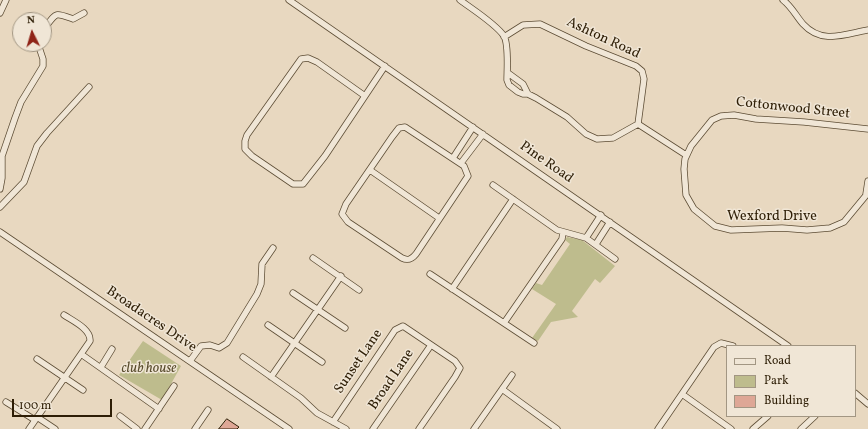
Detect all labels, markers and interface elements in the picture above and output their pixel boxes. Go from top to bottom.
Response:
north arrow [12,12,52,52]
text: N [26,13,36,28]
street label: Ashton Road [564,15,642,63]
street label: Cottonwood Street [735,95,851,123]
street label: Pine Road [516,138,576,188]
street label: Wexford Drive [727,209,817,225]
street label: Broadacres Drive [103,284,199,356]
street label: Sunset Lane [331,327,387,397]
legend [726,345,856,417]
street label: Broad Lane [366,346,418,414]
text: Road [764,353,791,369]
park label: club house [122,361,176,377]
text: Park [764,373,789,389]
scale bar [14,391,114,417]
text: Building [764,393,809,409]
text: 100 m [19,398,51,414]

